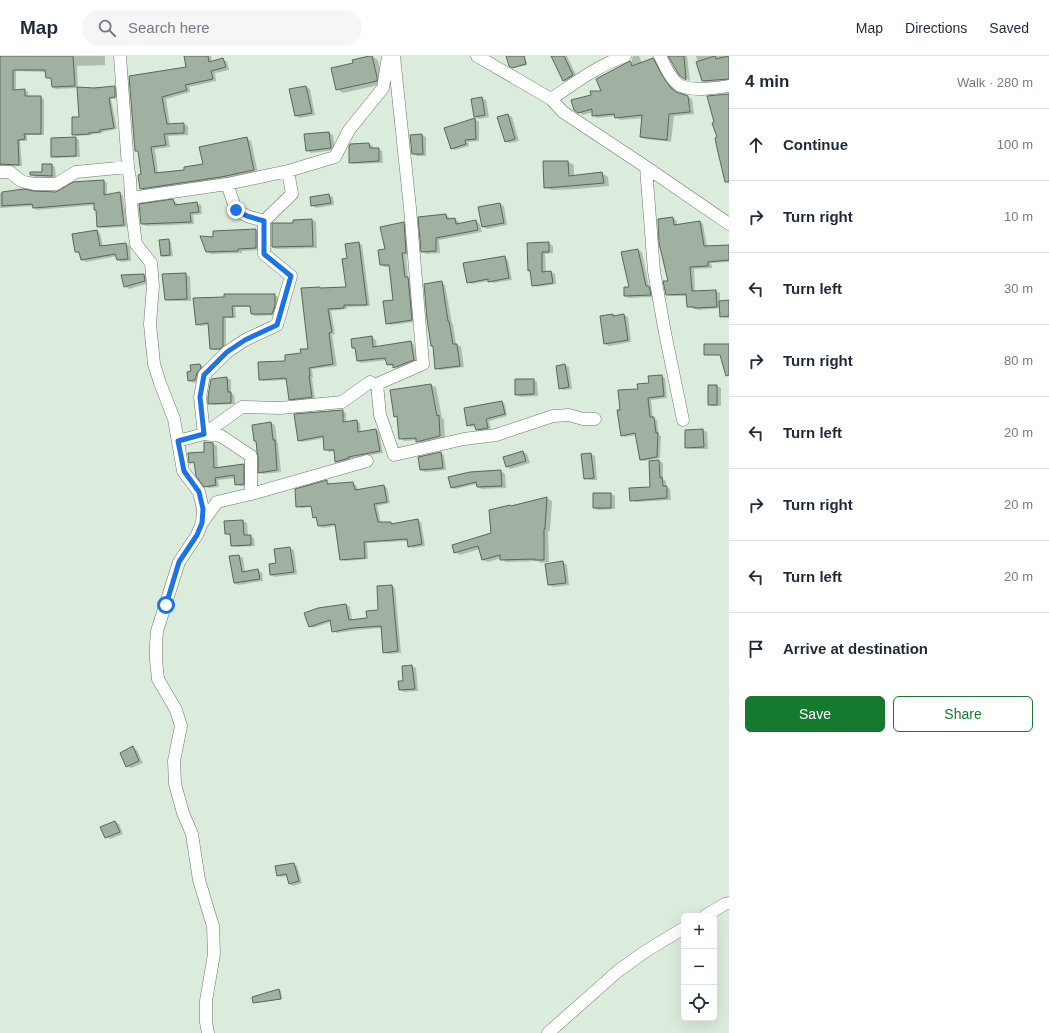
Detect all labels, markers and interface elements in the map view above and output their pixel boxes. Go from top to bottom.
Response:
search box [82,10,362,46]
text: Map [20,17,58,38]
icon: search [96,17,118,39]
text: Search here [128,19,210,36]
text: Map [856,20,883,36]
text: Directions [905,20,967,36]
text: Saved [989,20,1029,36]
text: 4 min [745,72,789,91]
text: Walk · 280 m [957,75,1033,90]
icon: ahead [745,134,767,156]
text: Continue [783,136,848,153]
text: 100 m [997,137,1033,152]
route end [227,201,245,219]
icon: right [745,206,767,228]
text: Turn right [783,208,853,225]
text: 10 m [1004,209,1033,224]
icon: left [745,278,767,300]
text: Turn left [783,280,842,297]
text: 30 m [1004,281,1033,296]
icon: right [745,350,767,372]
text: Turn right [783,352,853,369]
text: 80 m [1004,353,1033,368]
icon: left [745,422,767,444]
text: Turn left [783,424,842,441]
text: 20 m [1004,425,1033,440]
icon: right [745,494,767,516]
text: Turn right [783,496,853,513]
text: 20 m [1004,497,1033,512]
icon: left [745,566,767,588]
text: Turn left [783,568,842,585]
text: 20 m [1004,569,1033,584]
route start [157,596,175,614]
icon: arrive [745,638,767,660]
text: Arrive at destination [783,640,928,657]
button: Save [745,696,885,732]
button: Share [893,696,1033,732]
map controls [681,913,717,1021]
button: + [681,913,717,949]
button: − [681,949,717,985]
button: locate [681,985,717,1021]

